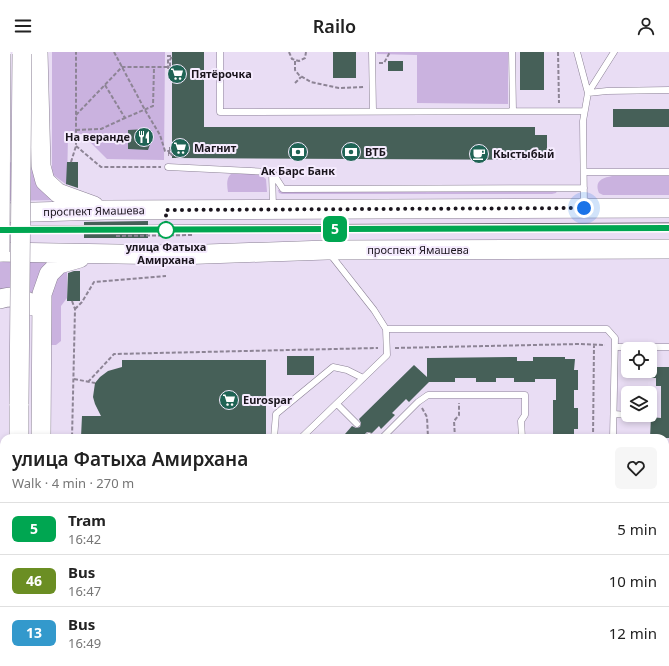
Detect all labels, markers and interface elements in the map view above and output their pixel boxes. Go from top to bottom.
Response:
text: Railo [313,14,356,38]
icon: menu [12,15,34,37]
icon: person [635,15,657,37]
supermarket icon: Пятёрочка [166,63,188,85]
place label: Пятёрочка [191,66,252,81]
restaurant icon: На веранде [133,126,155,148]
place label: На веранде [65,129,130,144]
supermarket icon: Магнит [169,137,191,159]
place label: Магнит [194,140,237,155]
bank icon: Ак Барс Банк [287,141,309,163]
bank icon: ВТБ [340,141,362,163]
cafe icon: Кыстыбый [468,143,490,165]
place label: ВТБ [365,144,386,159]
place label: Кыстыбый [493,146,554,161]
place label: Ак Барс Банк [261,163,335,178]
your location [574,198,594,218]
street label: проспект Ямашева [43,202,145,219]
line badge: 5 [322,216,348,242]
text: 5 [331,219,339,238]
marker: улица Фатыха Амирхана [157,221,175,239]
place label: улица Фатыха Амирхана [125,239,206,267]
street label: проспект Ямашева [367,242,469,257]
map controls [621,342,657,422]
button: locate [621,342,657,378]
button: layers [621,386,657,422]
supermarket icon: Eurospar [218,389,240,411]
place label: Eurospar [243,392,292,407]
text: улица Фатыха Амирхана [12,446,248,472]
button: heart [615,447,657,489]
text: Walk · 4 min · 270 m [12,474,134,492]
text: Tram [68,510,106,530]
text: 5 [30,519,38,538]
text: 5 min [617,519,657,539]
text: 16:42 [68,530,101,548]
text: Bus [68,562,95,582]
text: 46 [26,571,42,590]
text: 10 min [609,571,657,591]
text: 16:47 [68,582,101,600]
text: Bus [68,614,95,634]
text: 13 [26,623,42,642]
text: 12 min [609,623,657,643]
text: 16:49 [68,634,101,652]

